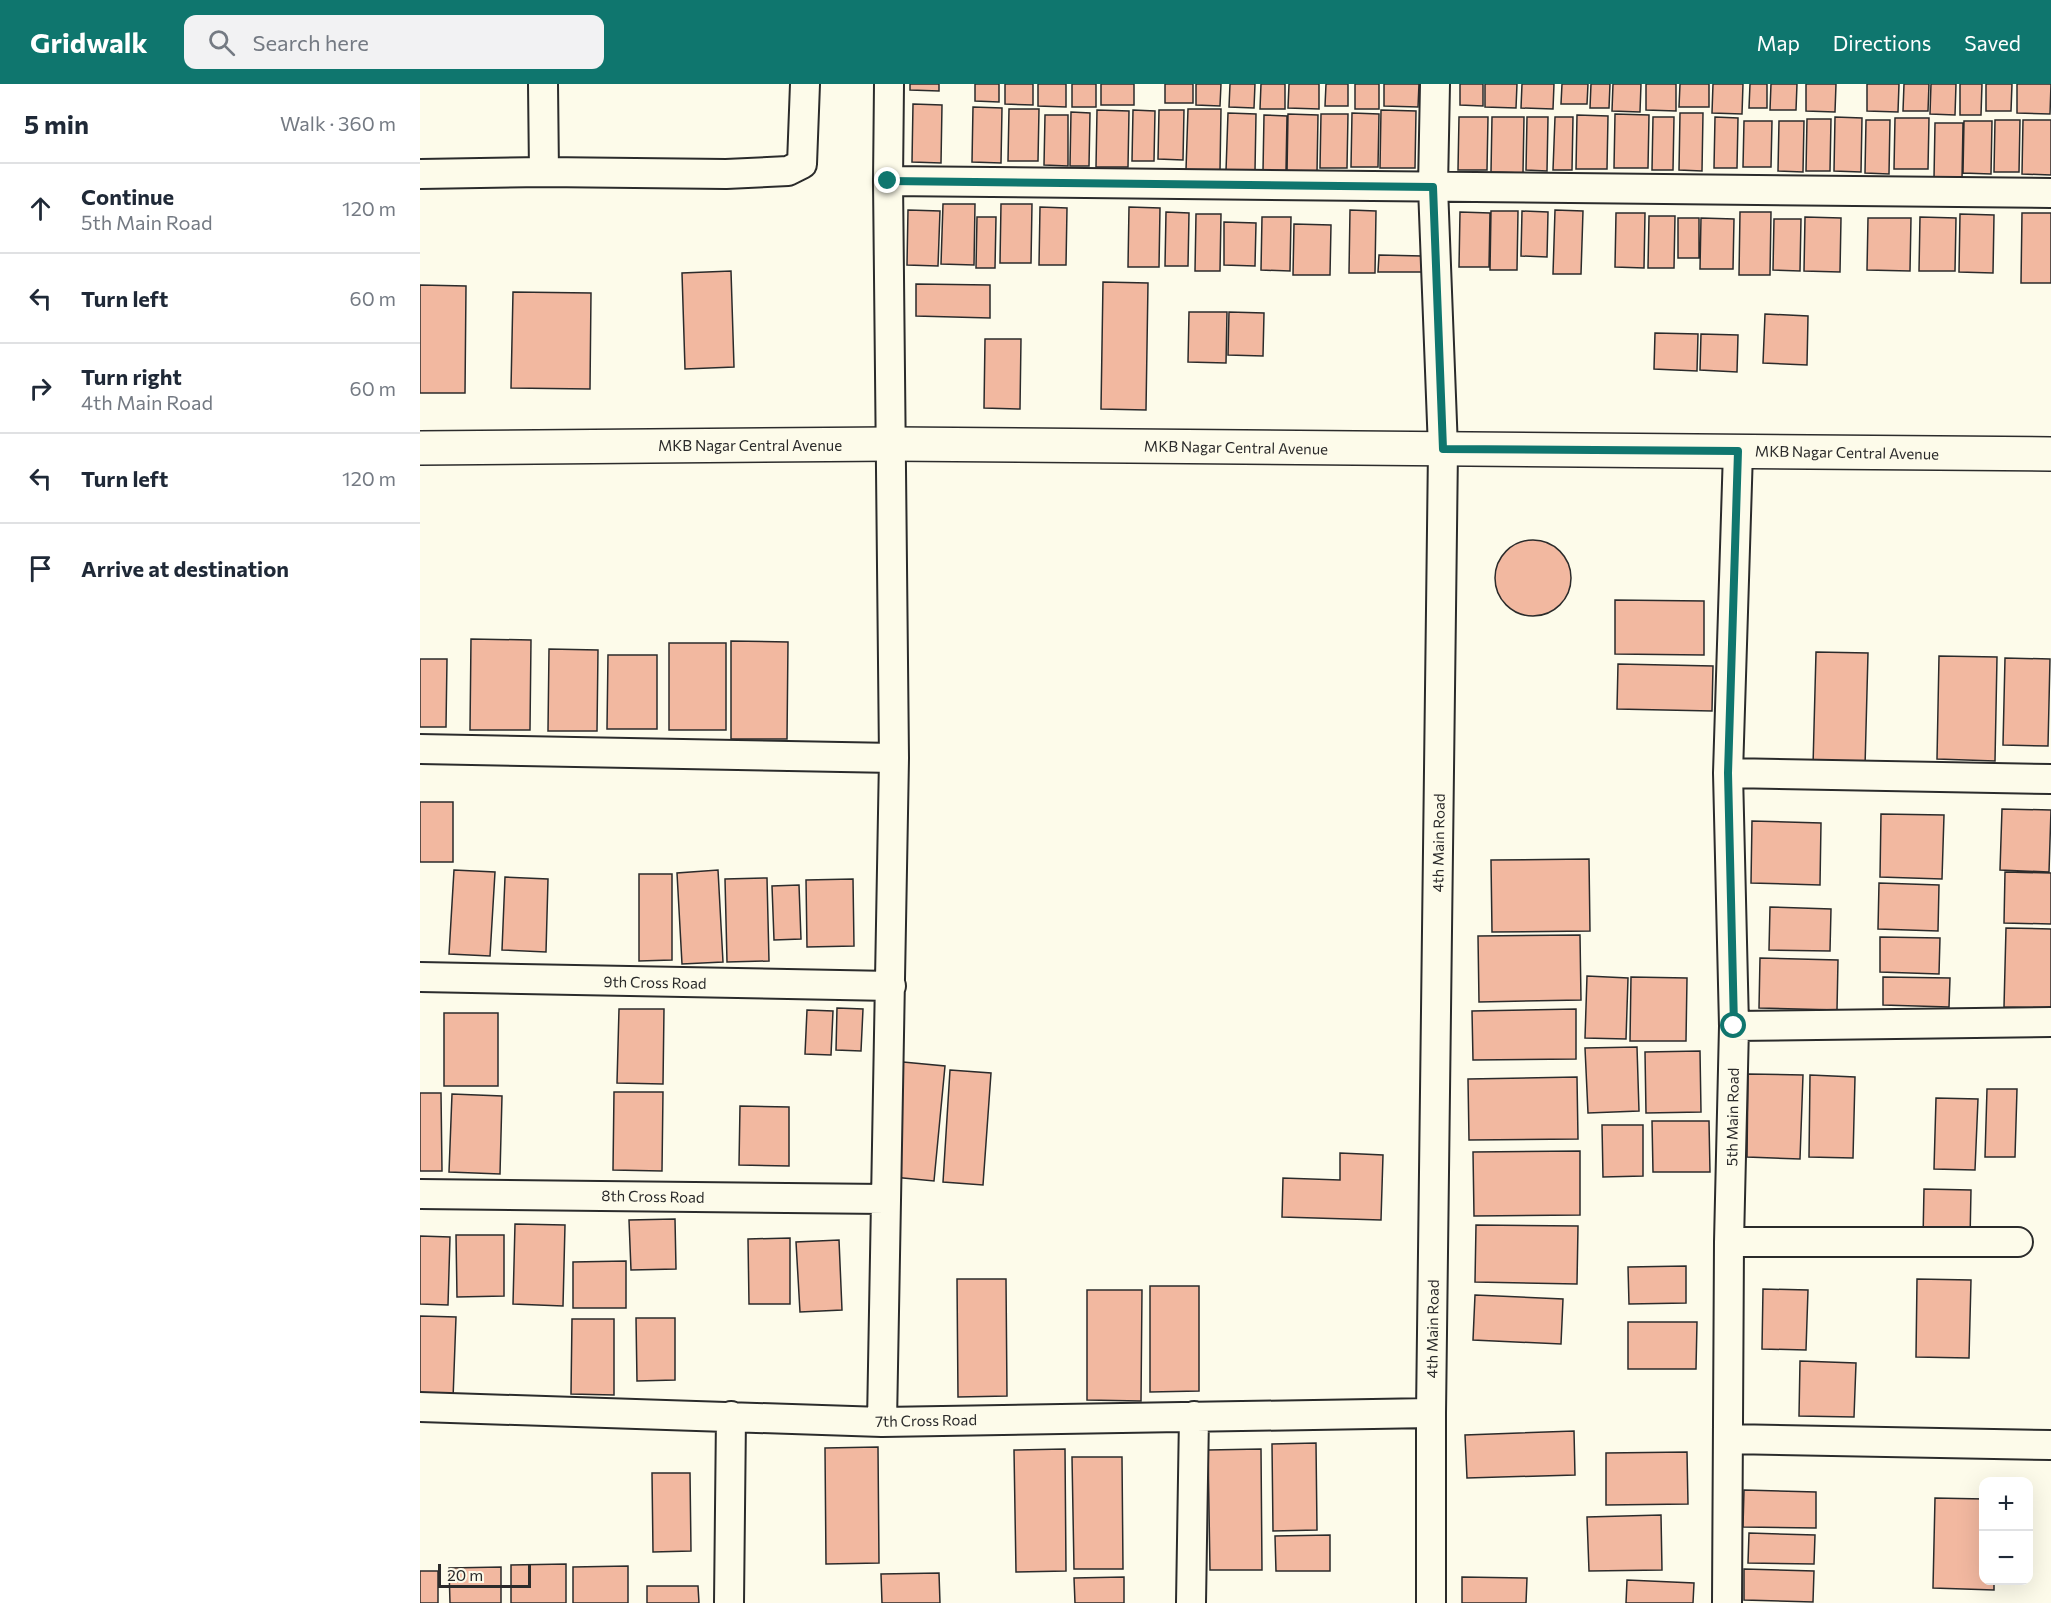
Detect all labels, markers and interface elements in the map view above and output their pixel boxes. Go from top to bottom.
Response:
search box [184,15,604,69]
text: Gridwalk [30,25,148,59]
icon: search [205,26,238,59]
text: Search here [253,29,369,56]
text: Map [1757,30,1800,55]
text: Directions [1833,30,1931,55]
text: Saved [1964,30,2021,55]
text: 5 min [24,108,89,139]
text: Walk · 360 m [280,111,396,135]
route end [874,167,900,193]
text: Continue [81,183,174,210]
icon: ahead [24,192,57,225]
text: 120 m [342,196,396,220]
text: 5th Main Road [81,210,213,234]
icon: left [24,282,57,315]
text: Turn left [81,285,168,312]
text: 60 m [350,286,396,310]
text: Turn right [81,363,182,390]
icon: right [24,372,57,405]
text: 60 m [350,376,396,400]
text: 4th Main Road [81,390,213,414]
street label: MKB Nagar Central Avenue [658,436,842,454]
street label: MKB Nagar Central Avenue [1144,436,1328,458]
street label: MKB Nagar Central Avenue [1755,441,1939,463]
icon: left [24,462,57,495]
text: Turn left [81,465,168,492]
text: 120 m [342,466,396,490]
icon: arrive [24,552,57,585]
text: Arrive at destination [81,555,289,582]
street label: 4th Main Road [1428,793,1448,893]
street label: 9th Cross Road [603,972,707,992]
route start [1720,1012,1746,1038]
street label: 5th Main Road [1722,1068,1742,1166]
street label: 8th Cross Road [601,1186,705,1206]
street label: 4th Main Road [1422,1279,1442,1379]
street label: 7th Cross Road [875,1410,977,1430]
map controls [1979,1477,2033,1585]
button: + [1979,1477,2033,1531]
button: − [1979,1531,2033,1585]
scale bar [438,1561,531,1588]
text: 20 m [447,1565,483,1584]

